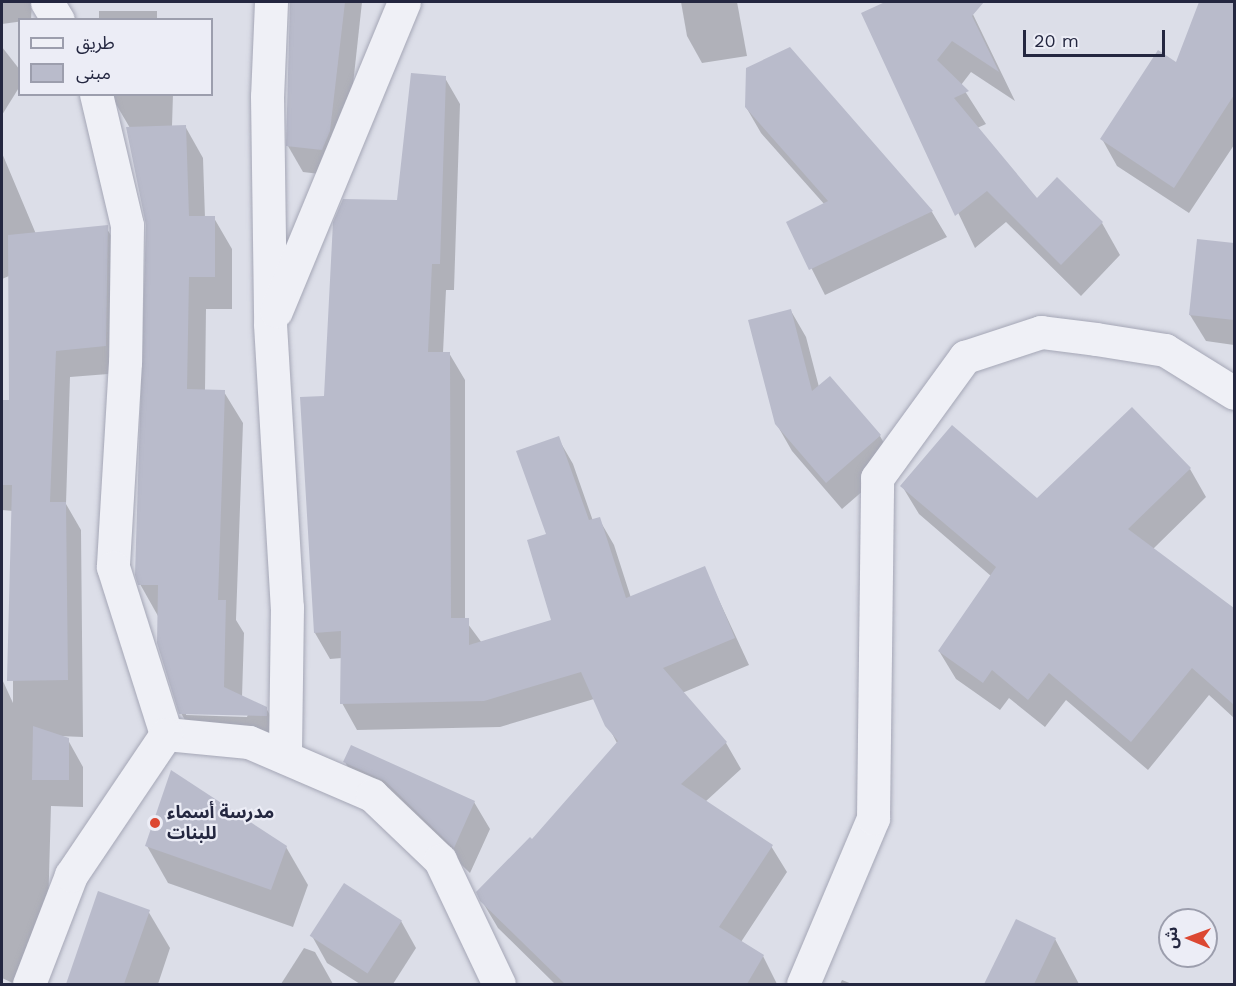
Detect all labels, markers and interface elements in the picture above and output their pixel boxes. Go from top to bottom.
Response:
legend [18,18,213,96]
scale bar [1026,18,1168,56]
text: 20 m [1034,30,1079,51]
text: طريق [76,32,115,53]
text: مبنى [76,62,111,83]
place label: مدرسة أسماء للبنات [167,802,274,844]
marker: مدرسة أسماء للبنات [148,816,162,830]
north arrow [1158,908,1218,968]
text: ش [1162,927,1181,949]

